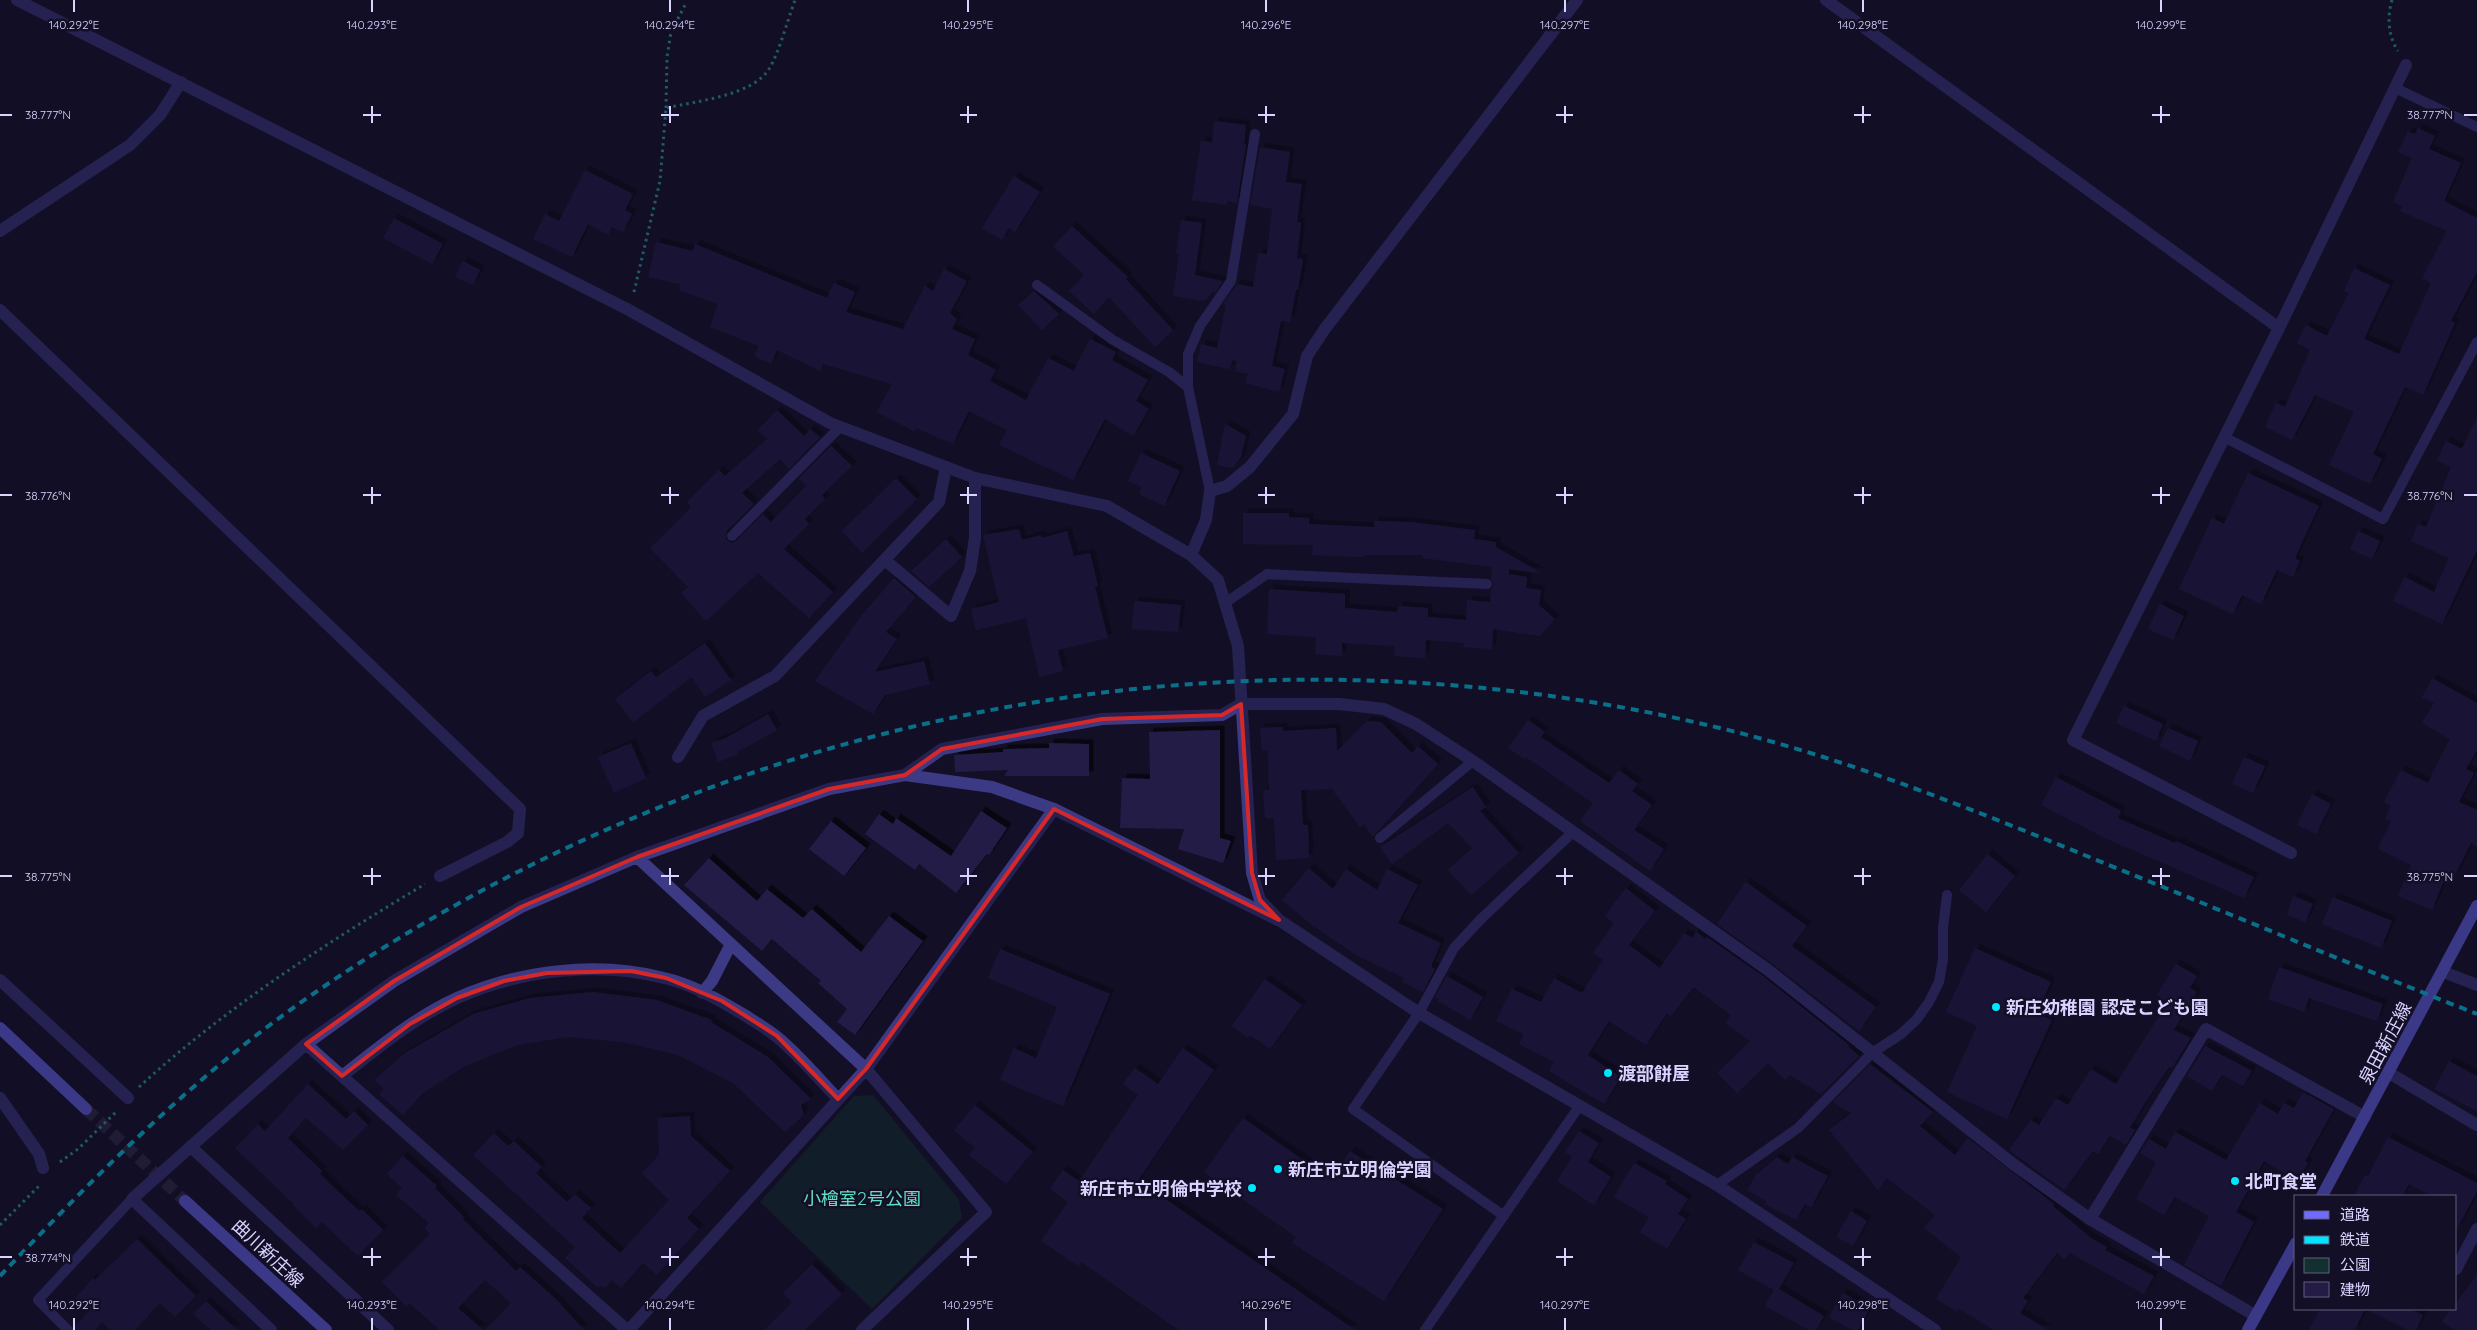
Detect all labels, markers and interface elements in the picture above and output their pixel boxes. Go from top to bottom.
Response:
text: 140.292°E [49,17,100,32]
text: 140.293°E [347,17,397,32]
text: 140.294°E [645,17,695,32]
text: 140.295°E [943,17,993,32]
text: 140.296°E [1241,17,1291,32]
text: 140.297°E [1540,17,1590,32]
text: 140.298°E [1838,17,1888,32]
text: 140.299°E [2136,17,2187,32]
text: 38.777°N [25,107,71,122]
text: 38.777°N [2407,107,2453,122]
text: 38.776°N [25,488,71,503]
text: 38.776°N [2407,488,2453,503]
text: 38.775°N [25,869,71,884]
text: 38.775°N [2407,869,2453,884]
place label: 新庄幼稚園 認定こども園 [2006,996,2209,1019]
street label: 泉田新庄線 [2354,998,2416,1088]
marker: 新庄幼稚園 認定こども園 [1990,1001,2002,1013]
place label: 渡部餅屋 [1618,1062,1690,1085]
marker: 渡部餅屋 [1602,1067,1614,1079]
place label: 新庄市立明倫学園 [1288,1158,1432,1181]
marker: 新庄市立明倫学園 [1272,1163,1284,1175]
place label: 北町食堂 [2245,1170,2317,1193]
marker: 北町食堂 [2229,1175,2241,1187]
place label: 新庄市立明倫中学校 [1080,1177,1242,1200]
marker: 新庄市立明倫中学校 [1246,1182,1258,1194]
park label: 小檜室2号公園 [803,1187,921,1210]
legend [2294,1195,2457,1310]
text: 道路 [2340,1205,2370,1224]
street label: 曲川新庄線 [227,1214,309,1292]
text: 鉄道 [2340,1230,2370,1249]
text: 38.774°N [25,1250,71,1265]
text: 公園 [2340,1255,2370,1274]
text: 建物 [2340,1280,2370,1299]
text: 140.292°E [49,1297,100,1312]
text: 140.293°E [347,1297,397,1312]
text: 140.294°E [645,1297,695,1312]
text: 140.295°E [943,1297,993,1312]
text: 140.296°E [1241,1297,1291,1312]
text: 140.297°E [1540,1297,1590,1312]
text: 140.298°E [1838,1297,1888,1312]
text: 140.299°E [2136,1297,2187,1312]

